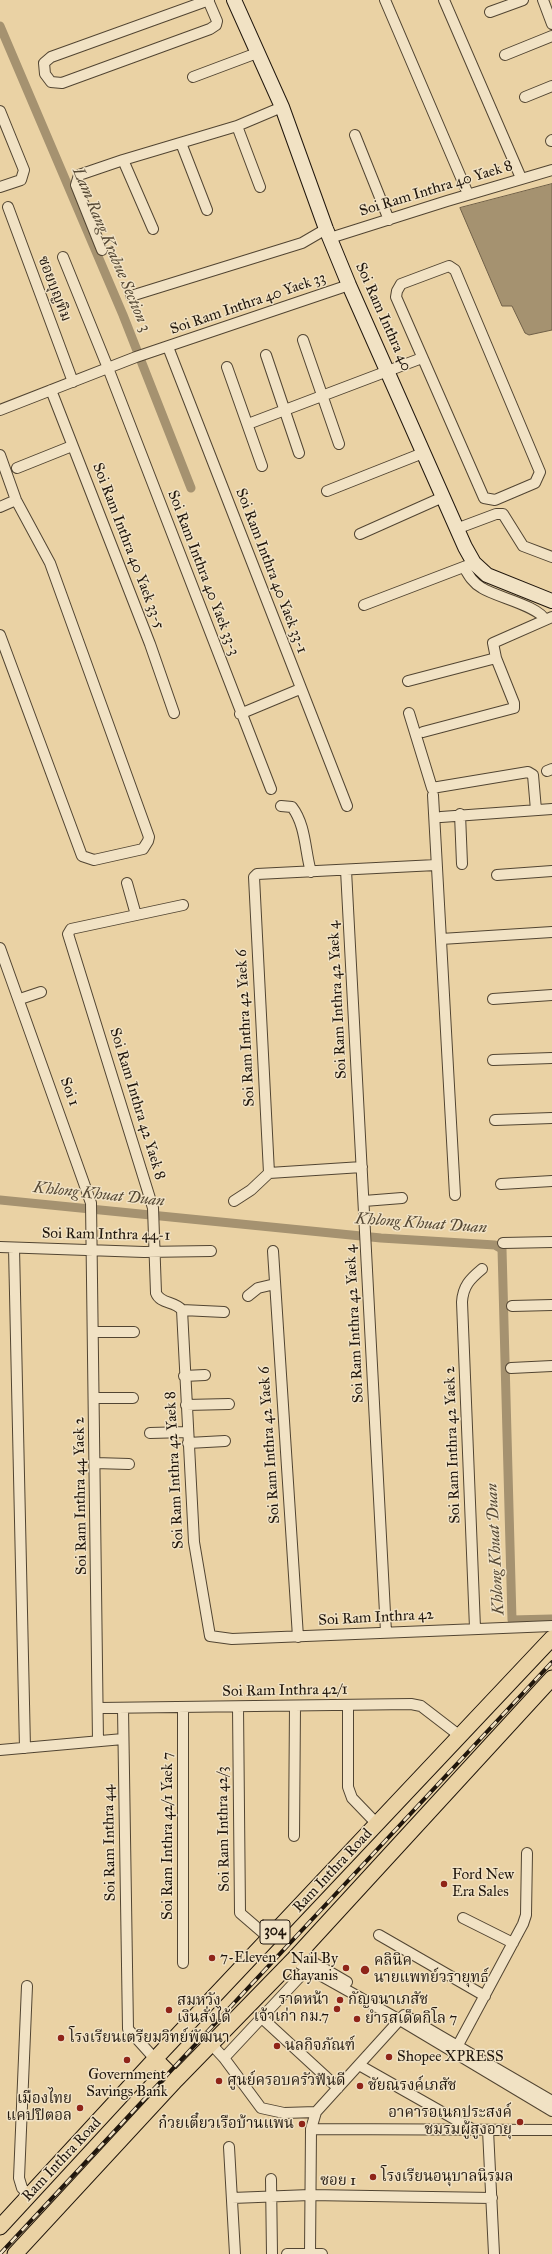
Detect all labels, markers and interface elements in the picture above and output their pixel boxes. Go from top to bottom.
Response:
street label: Soi Ram Inthra 40 Yaek 8 [357,157,515,221]
water label: Lam Rang Krabue Section 3 [68,165,154,335]
street label: ซอยบุญทิม [33,254,75,324]
street label: Soi Ram Inthra 40 [351,260,415,374]
street label: Soi Ram Inthra 40 Yaek 33 [168,269,328,339]
street label: Soi Ram Inthra 40 Yaek 33-5 [88,460,168,632]
street label: Soi Ram Inthra 40 Yaek 33-1 [231,486,311,656]
street label: Soi Ram Inthra 40 Yaek 33-3 [163,488,243,658]
street label: Soi Ram Inthra 42 Yaek 4 [325,920,351,1080]
street label: Soi Ram Inthra 42 Yaek 6 [233,949,259,1107]
street label: Soi Ram Inthra 42 Yaek 8 [105,1026,169,1182]
street label: Soi 1 [55,1075,83,1109]
water label: Khlong Khuat Duan [32,1179,166,1211]
water label: Khlong Khuat Duan [355,1210,487,1238]
street label: Soi Ram Inthra 44-1 [42,1225,170,1245]
street label: Soi Ram Inthra 42 Yaek 4 [342,1244,368,1404]
street label: Soi Ram Inthra 42 Yaek 6 [256,1366,284,1524]
street label: Soi Ram Inthra 42 Yaek 2 [441,1366,465,1524]
street label: Soi Ram Inthra 42 Yaek 8 [162,1391,188,1549]
street label: Soi Ram Inthra 44 Yaek 2 [71,1417,91,1575]
water label: Khlong Khuat Duan [483,1483,509,1615]
street label: Soi Ram Inthra 42 [318,1606,434,1630]
street label: Soi Ram Inthra 42/1 [222,1681,348,1701]
street label: Soi Ram Inthra 42/1 Yaek 7 [159,1752,177,1920]
street label: Soi Ram Inthra 42/3 [214,1766,234,1892]
street label: Soi Ram Inthra 44 [100,1785,120,1901]
street label: Ram Inthra Road [290,1825,376,1917]
place label: Ford New Era Sales [452,1866,514,1901]
marker: Ford New Era Sales [439,1879,449,1889]
road number: 304 [260,1920,290,1944]
place label: 7-Eleven [220,1949,276,1967]
place label: Nail By Chayanis [282,1950,338,1985]
place label: คลินิค นายแพทย์วรายุทธ์ [374,1952,489,1987]
marker: 7-Eleven [207,1953,217,1963]
marker: Nail By Chayanis [341,1963,351,1973]
marker: คลินิค นายแพทย์วรายุทธ์ [359,1964,371,1976]
place label: ราดหน้า เจ้าเก่า กม.7 [254,1991,329,2026]
place label: กัญจนาเภสัช [348,1991,428,2009]
place label: สมหวัง เงินสั่งได้ [177,1992,231,2027]
marker: กัญจนาเภสัช [335,1995,345,2005]
marker: ราดหน้า เจ้าเก่า กม.7 [332,2004,342,2014]
marker: สมหวัง เงินสั่งได้ [164,2005,174,2015]
place label: ยำรสเด็ดกิโล 7 [365,2010,457,2028]
marker: ยำรสเด็ดกิโล 7 [352,2014,362,2024]
place label: โรงเรียนเตรียมวิทย์พัฒนา [69,2029,230,2047]
marker: โรงเรียนเตรียมวิทย์พัฒนา [56,2033,66,2043]
place label: นลกิจภัณฑ์ [285,2037,355,2055]
marker: นลกิจภัณฑ์ [272,2041,282,2051]
place label: Shopee XPRESS [397,2048,504,2066]
marker: Shopee XPRESS [384,2052,394,2062]
marker: Government Savings Bank [122,2055,132,2065]
place label: Government Savings Bank [86,2066,168,2101]
place label: ศูนย์ครอบครัวฟันดี [227,2072,346,2090]
marker: ศูนย์ครอบครัวฟันดี [214,2076,224,2086]
place label: ชัยณรงค์เภสัช [368,2077,457,2095]
marker: ชัยณรงค์เภสัช [355,2081,365,2091]
place label: เมืองไทย แคปปิตอล [6,2090,72,2125]
marker: เมืองไทย แคปปิตอล [75,2103,85,2113]
place label: อาคารอเนกประสงค์ ชมรมผู้สูงอายุ [388,2104,512,2139]
street label: Ram Inthra Road [19,2114,105,2206]
place label: ก๋วยเตี๋ยวเรือบ้านแพน [158,2115,294,2133]
marker: อาคารอเนกประสงค์ ชมรมผู้สูงอายุ [515,2117,525,2127]
marker: ก๋วยเตี๋ยวเรือบ้านแพน [297,2119,307,2129]
place label: โรงเรียนอนุบาลนิรมล [381,2168,514,2186]
street label: ซอย 1 [320,2172,356,2190]
marker: โรงเรียนอนุบาลนิรมล [368,2172,378,2182]

